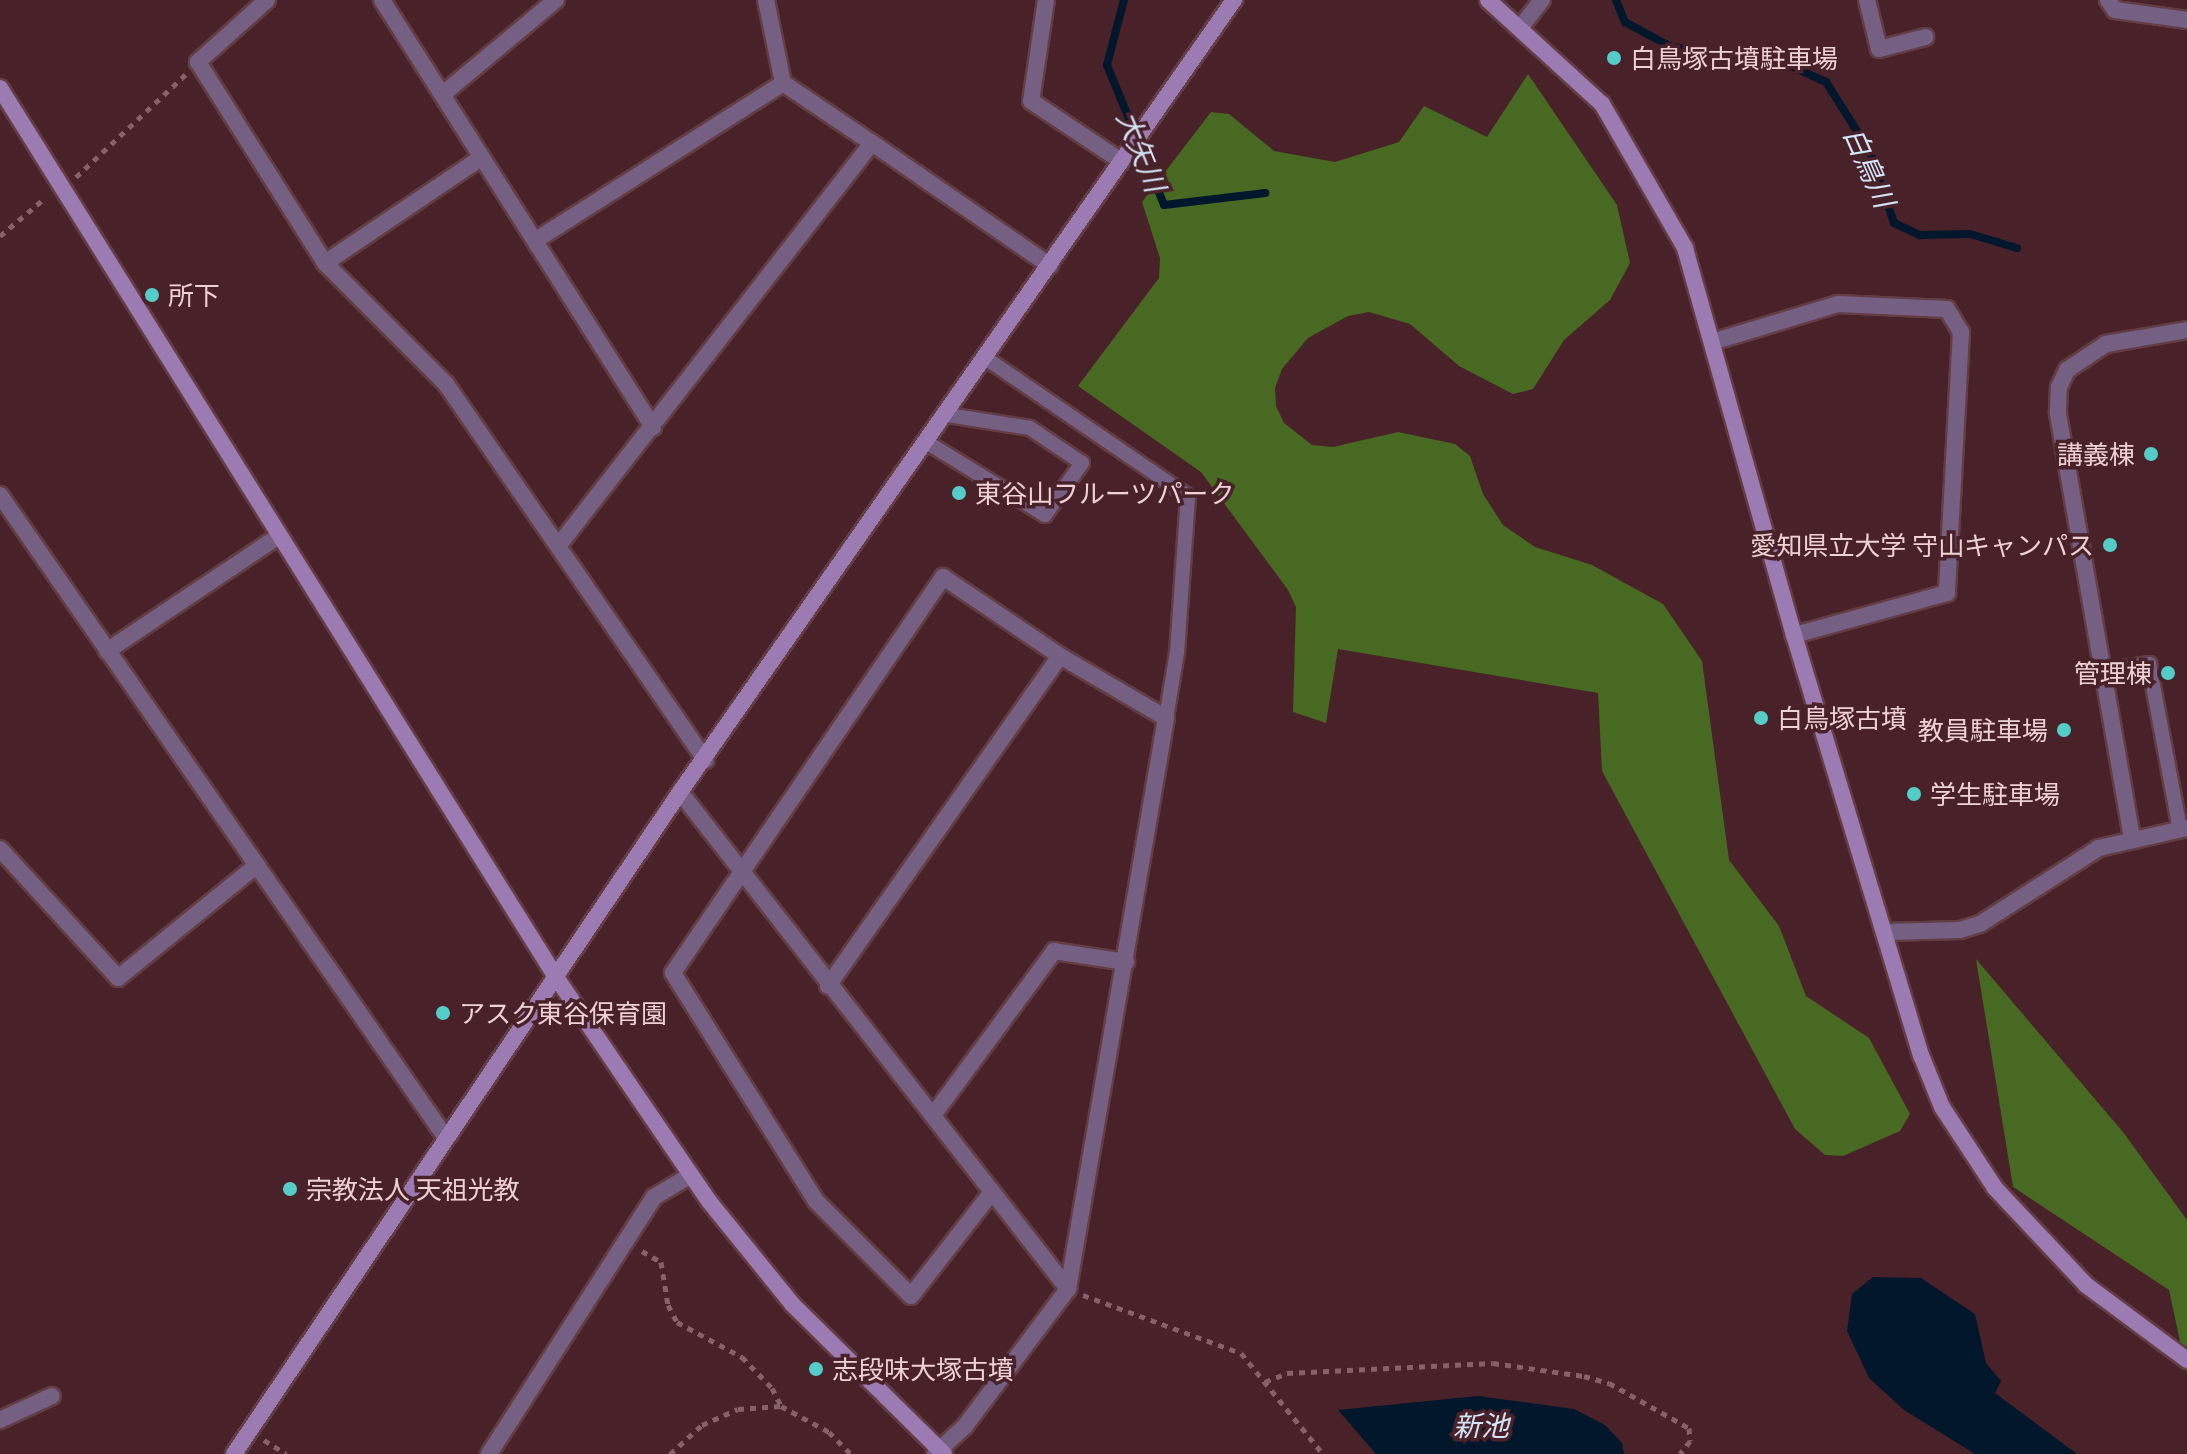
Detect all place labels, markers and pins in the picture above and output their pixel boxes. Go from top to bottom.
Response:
place label: 白鳥塚古墳駐車場 [1630,42,1838,74]
marker: 白鳥塚古墳駐車場 [1605,49,1623,67]
place label: 所下 [168,279,220,311]
marker: 所下 [143,286,161,304]
place label: 講義棟 [2057,438,2135,470]
marker: 講義棟 [2142,445,2160,463]
place label: 東谷山フルーツパーク [975,477,1235,509]
marker: 東谷山フルーツパーク [950,484,968,502]
place label: 愛知県立大学 守山キャンパス [1750,529,2094,561]
marker: 愛知県立大学 守山キャンパス [2101,536,2119,554]
place label: 管理棟 [2074,657,2152,689]
marker: 管理棟 [2159,664,2177,682]
place label: 白鳥塚古墳 [1777,702,1907,734]
marker: 白鳥塚古墳 [1752,709,1770,727]
place label: 教員駐車場 [1918,714,2048,746]
marker: 教員駐車場 [2055,721,2073,739]
place label: 学生駐車場 [1930,778,2060,810]
marker: 学生駐車場 [1905,785,1923,803]
place label: アスク東谷保育園 [459,997,667,1029]
marker: アスク東谷保育園 [434,1004,452,1022]
place label: 宗教法人 天祖光教 [306,1173,520,1205]
marker: 宗教法人 天祖光教 [281,1180,299,1198]
place label: 志段味大塚古墳 [832,1353,1014,1385]
marker: 志段味大塚古墳 [807,1360,825,1378]

